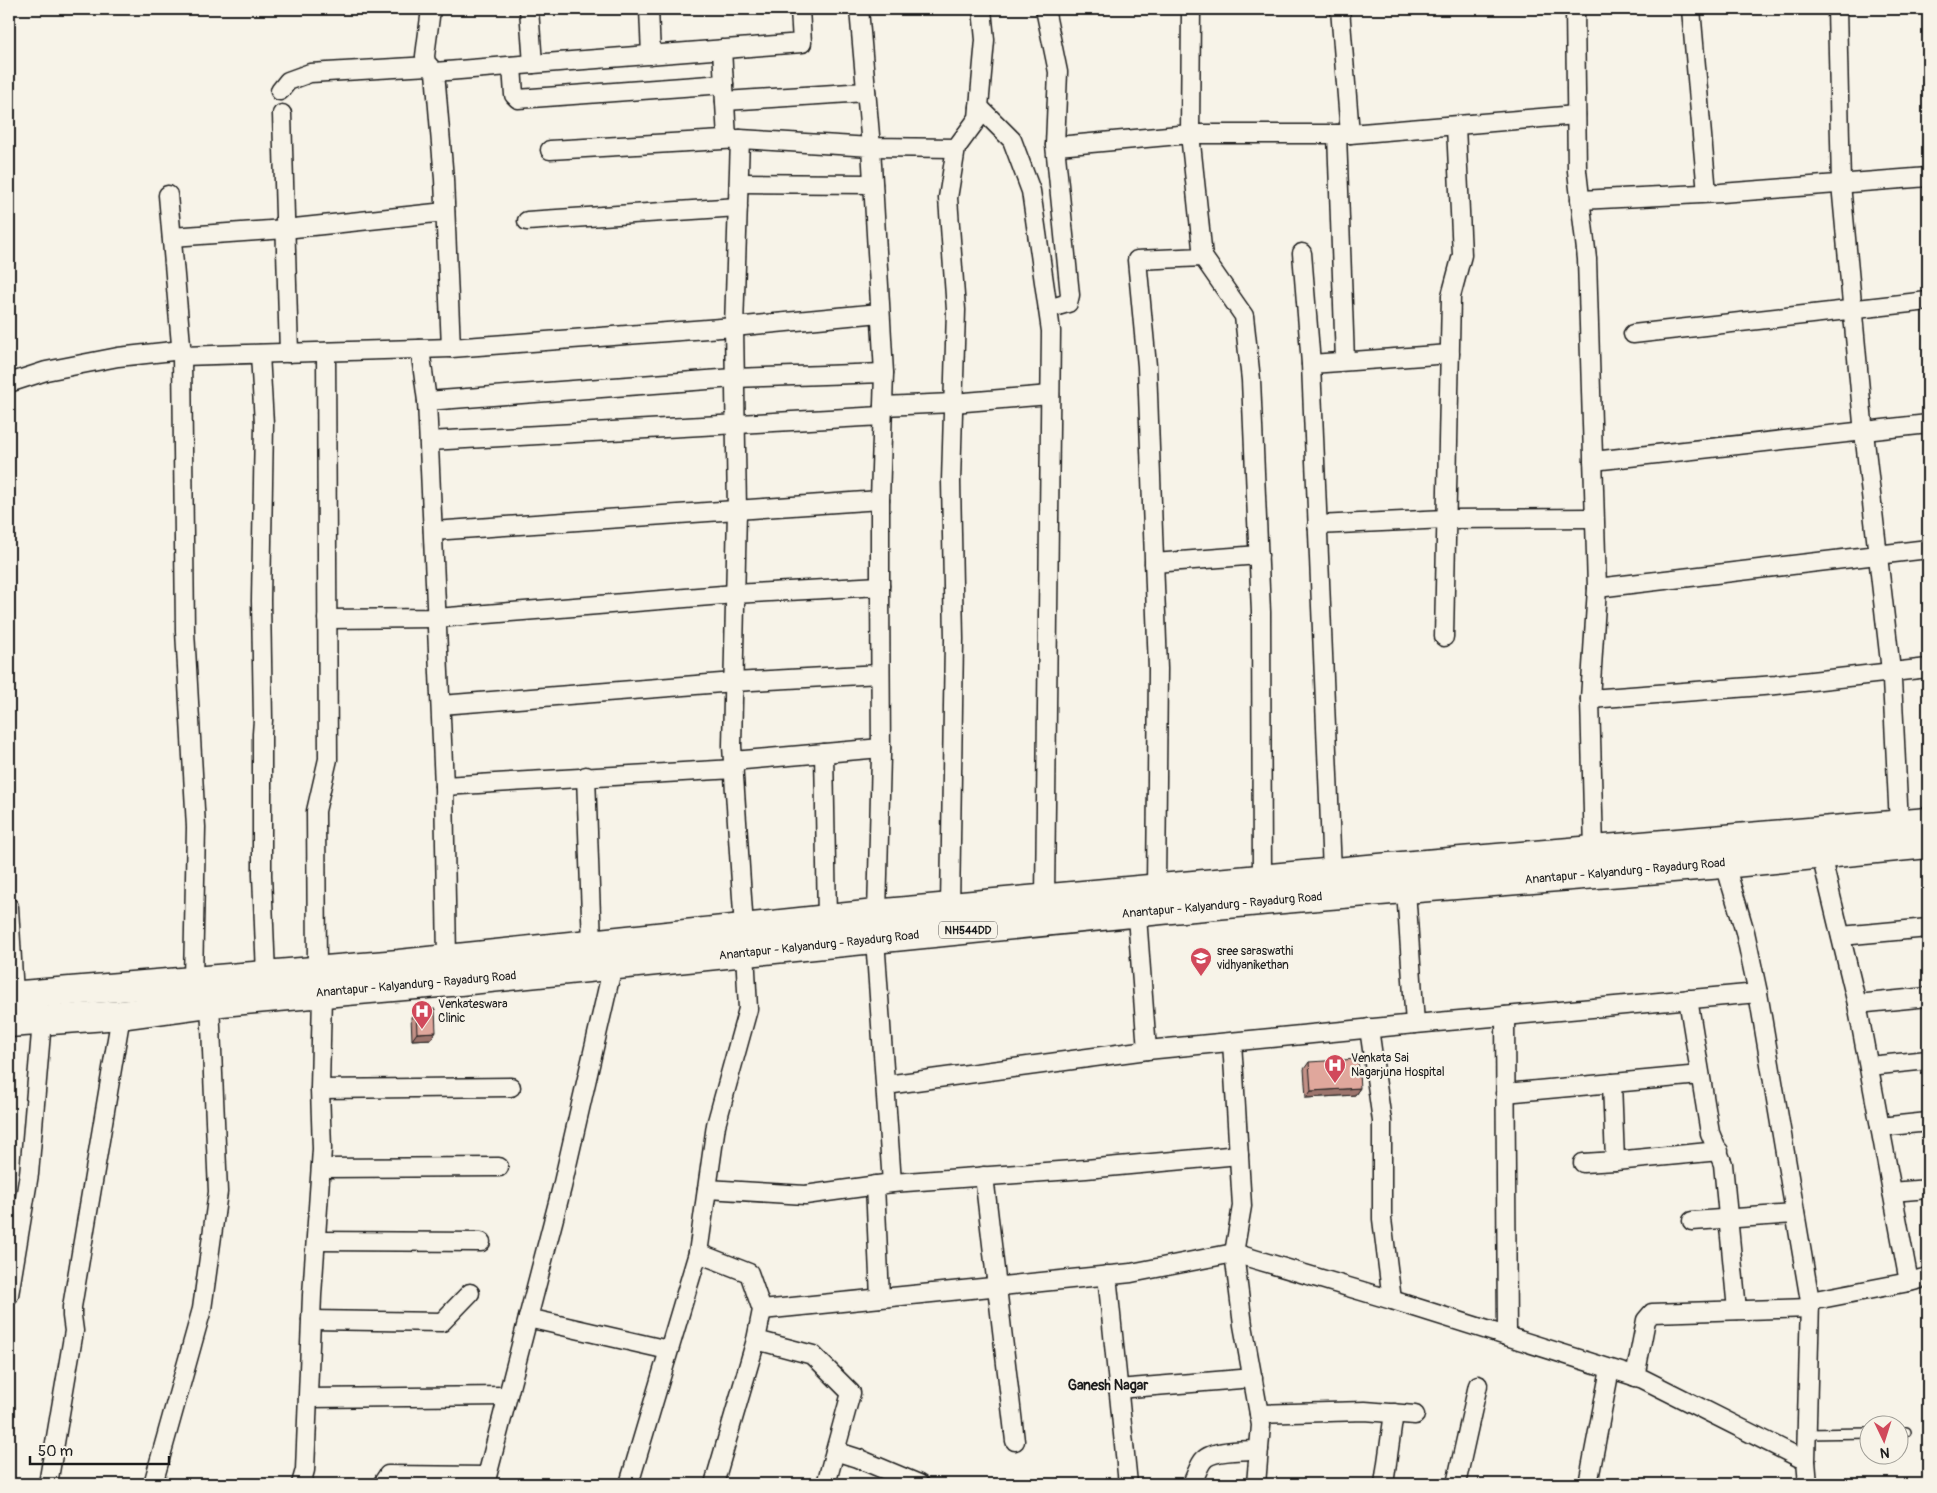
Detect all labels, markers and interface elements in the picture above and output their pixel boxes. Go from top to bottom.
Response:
street label: Anantapur - Kalyandurg - Rayadurg Road [1524,855,1726,888]
street label: Anantapur - Kalyandurg - Rayadurg Road [1121,889,1323,922]
road number: NH544DD [939,922,997,938]
street label: Anantapur - Kalyandurg - Rayadurg Road [718,927,920,963]
place label: sree saraswathi vidhyanikethan [1216,944,1293,973]
school or university icon: sree saraswathi vidhyanikethan [1189,946,1213,977]
street label: Anantapur - Kalyandurg - Rayadurg Road [315,968,517,1001]
place label: Venkateswara Clinic [438,997,508,1026]
hospital icon: Venkateswara Clinic [410,999,434,1030]
place label: Venkata Sai Nagarjuna Hospital [1351,1051,1445,1080]
hospital icon: Venkata Sai Nagarjuna Hospital [1323,1053,1347,1084]
district label: Ganesh Nagar [1068,1377,1149,1394]
north arrow [1860,1416,1910,1466]
scale bar [30,1433,169,1465]
text: 50 m [38,1442,73,1461]
text: N [1880,1444,1890,1461]

